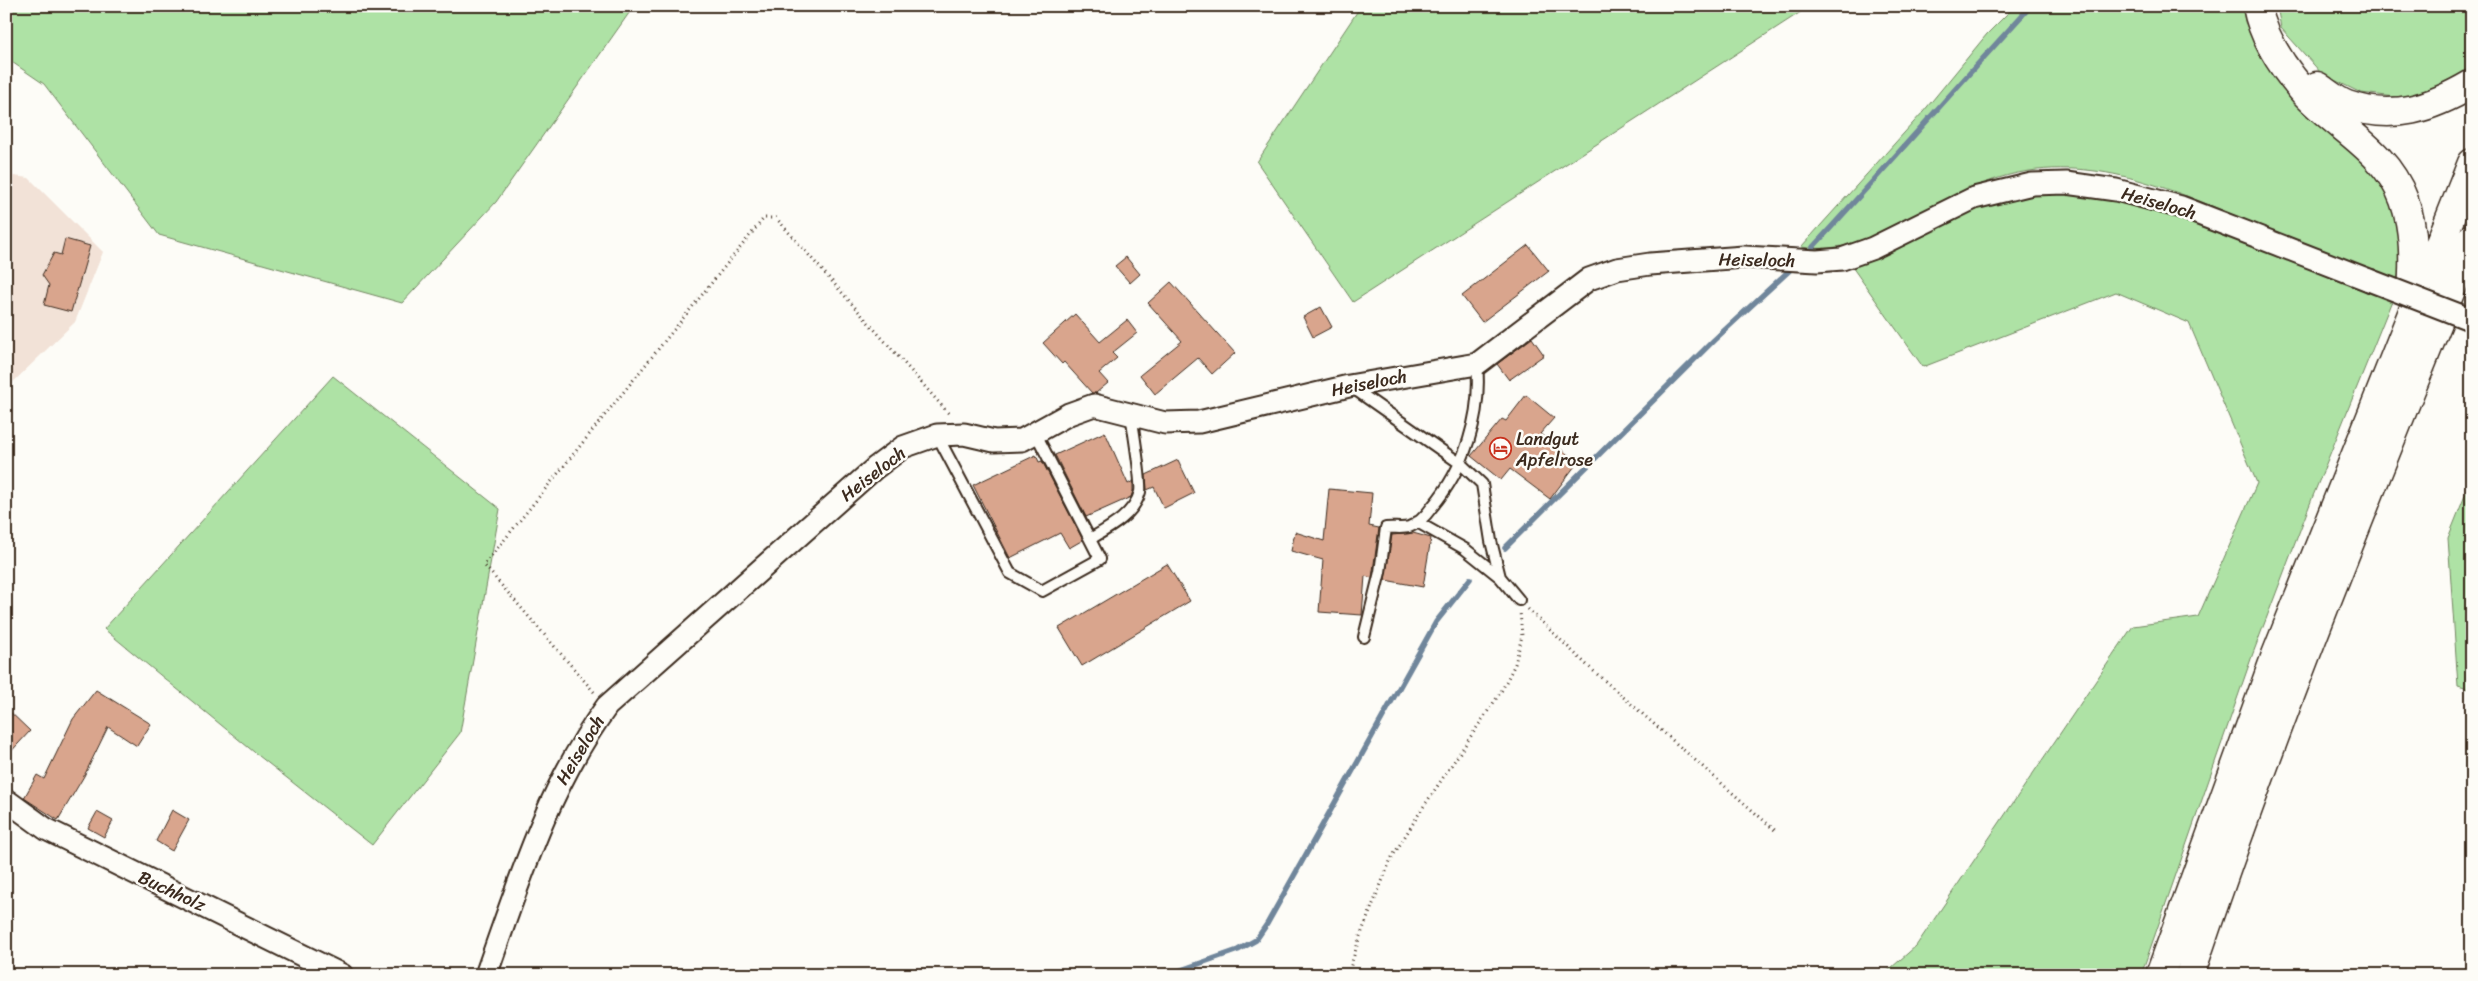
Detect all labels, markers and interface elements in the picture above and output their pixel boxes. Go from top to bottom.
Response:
street label: Heiseloch [2118,177,2200,229]
street label: Heiseloch [1718,243,1796,277]
street label: Heiseloch [1328,360,1410,406]
place label: Landgut Apfelrose [1515,423,1593,476]
hotel icon: Landgut Apfelrose [1488,437,1512,461]
street label: Heiseloch [833,438,913,510]
street label: Heiseloch [547,709,613,791]
street label: Buchholz [133,861,212,921]

